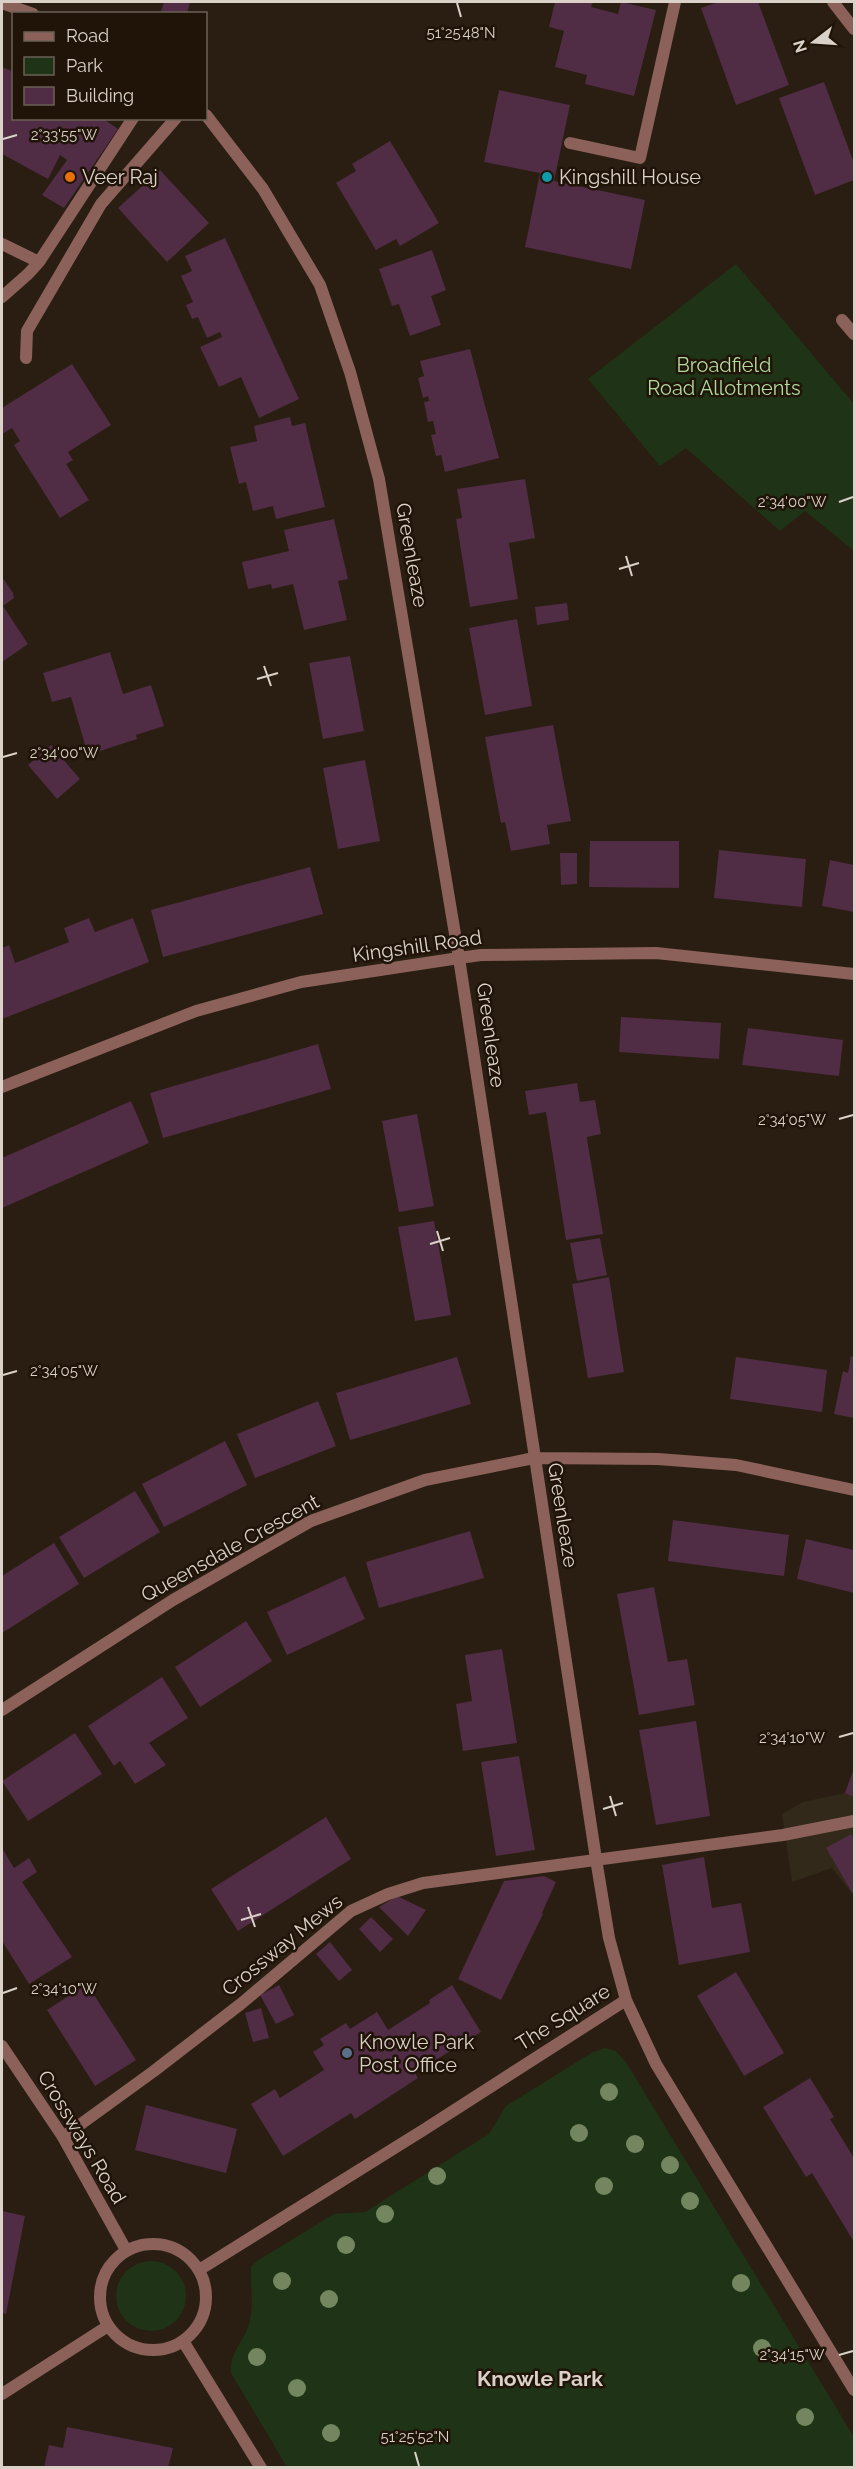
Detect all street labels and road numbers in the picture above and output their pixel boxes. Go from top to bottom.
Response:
street label: Greenleaze [391,501,433,609]
street label: Kingshill Road [351,925,483,967]
street label: Greenleaze [472,981,510,1089]
street label: Greenleaze [543,1461,583,1569]
street label: Queensdale Crescent [137,1489,324,1607]
street label: Crossway Mews [217,1889,347,2001]
street label: The Square [512,1978,615,2055]
street label: Crossways Road [33,2066,131,2208]

